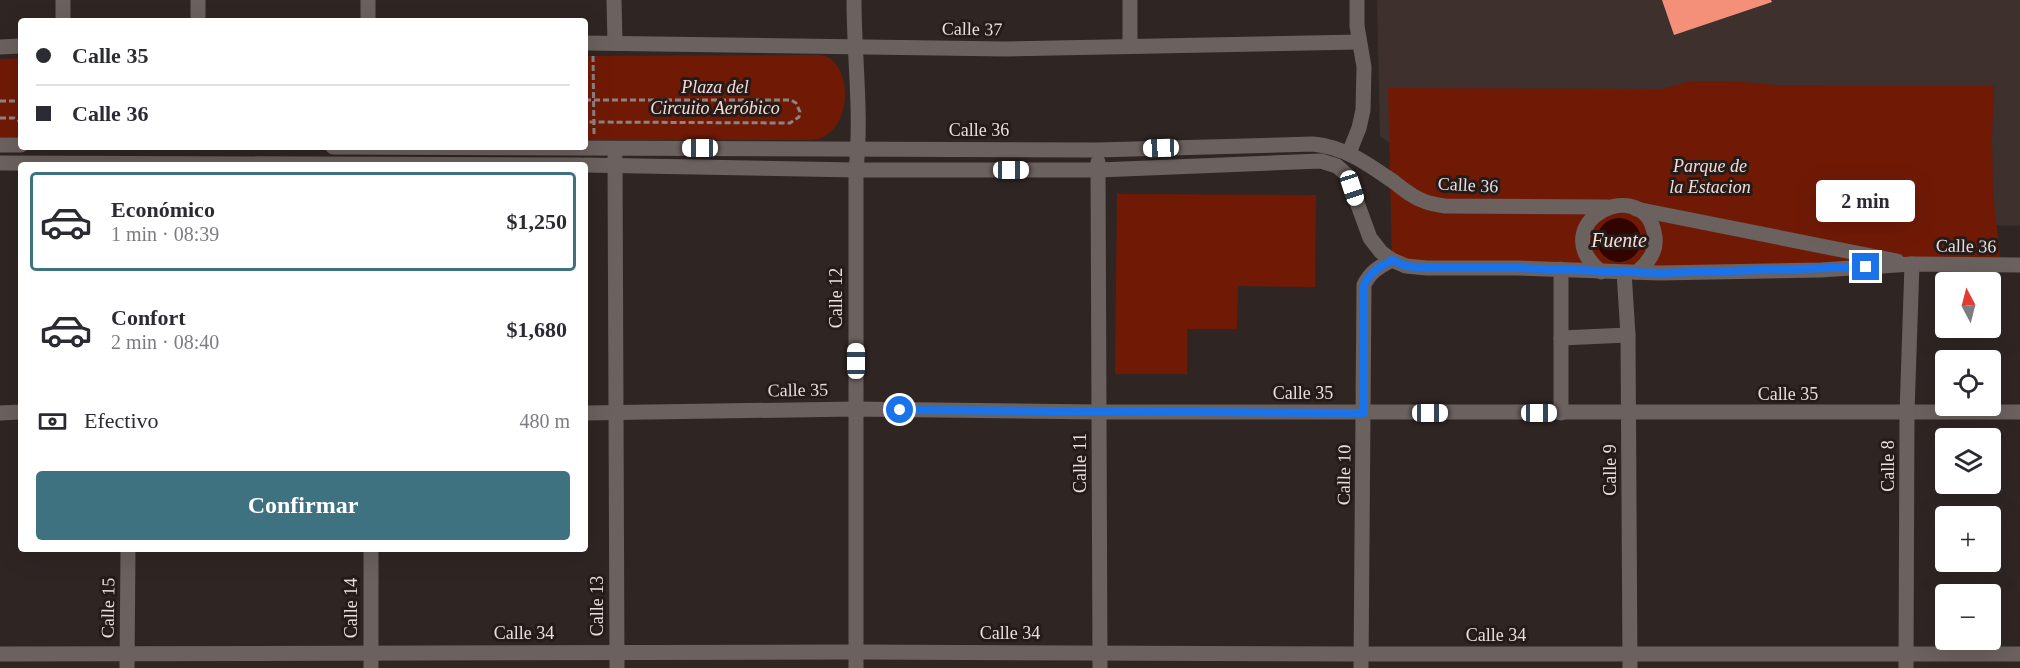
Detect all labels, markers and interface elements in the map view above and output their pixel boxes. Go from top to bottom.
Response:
street label: Calle 37 [942,18,1002,40]
text: Calle 35 [72,43,148,68]
park label: Plaza del Circuito Aeróbico [650,77,780,118]
text: Calle 36 [72,101,148,126]
street label: Calle 36 [949,120,1009,140]
car [1143,138,1179,158]
car [682,139,718,157]
park label: Parque de la Estacion [1669,156,1751,197]
car [993,161,1029,179]
car [1338,168,1366,208]
street label: Calle 36 [1437,173,1499,197]
callout: 2 min [1816,180,1916,222]
text: 2 min [1841,190,1890,212]
icon: car [39,195,93,249]
text: Económico [111,197,215,222]
text: $1,250 [507,209,567,234]
text: 1 min · 08:39 [111,223,219,245]
water label: Fuente [1590,229,1647,251]
street label: Calle 36 [1936,235,1996,257]
route end [1852,253,1879,280]
street label: Calle 12 [826,268,846,328]
north arrow [1935,272,2001,338]
map controls [1935,272,2001,650]
icon: car [39,303,93,357]
text: Confort [111,305,186,330]
text: $1,680 [507,317,567,342]
text: 2 min · 08:40 [111,331,219,353]
car [847,343,865,379]
button: locate [1935,350,2001,416]
street label: Calle 35 [768,379,828,401]
street label: Calle 35 [1273,383,1333,403]
street label: Calle 35 [1758,384,1818,404]
route start [886,396,913,423]
car [1412,404,1448,422]
car [1521,404,1557,422]
icon: cash [36,405,69,438]
text: Efectivo [84,408,159,433]
text: 480 m [519,410,570,432]
button: layers [1935,428,2001,494]
street label: Calle 11 [1070,433,1090,493]
street label: Calle 8 [1878,440,1898,492]
street label: Calle 9 [1600,444,1620,496]
street label: Calle 10 [1333,445,1355,505]
button: Confirmar [36,471,570,540]
button: + [1935,506,2001,572]
street label: Calle 13 [587,576,607,636]
street label: Calle 15 [97,578,119,638]
street label: Calle 14 [341,578,361,638]
button: − [1935,584,2001,650]
street label: Calle 34 [494,623,554,643]
street label: Calle 34 [980,623,1040,643]
street label: Calle 34 [1466,625,1526,645]

